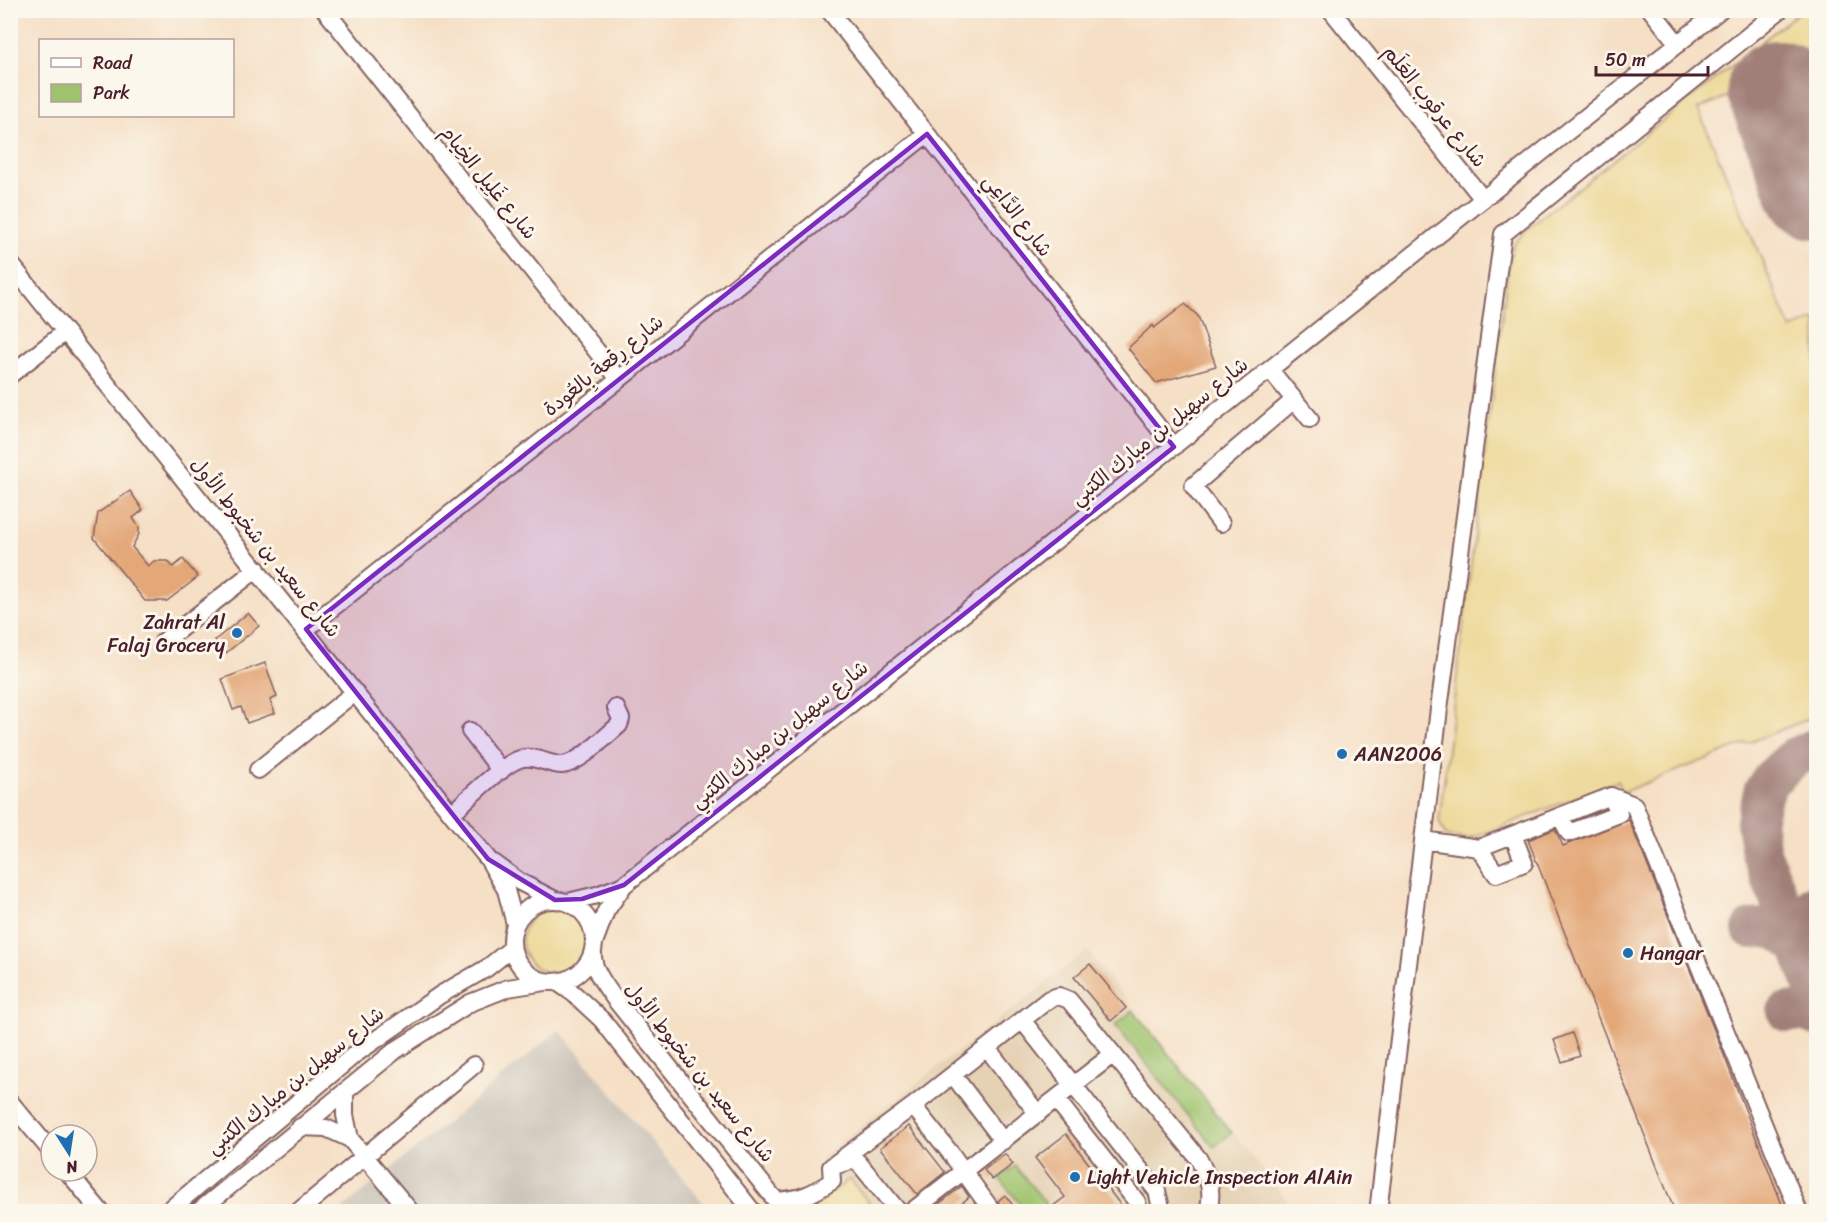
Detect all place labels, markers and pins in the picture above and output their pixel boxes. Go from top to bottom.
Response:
place label: Zahrat Al Falaj Grocery [107,605,226,663]
marker: Zahrat Al Falaj Grocery [230,626,244,640]
place label: AAN2006 [1353,737,1442,772]
marker: AAN2006 [1335,747,1349,761]
place label: Hangar [1640,936,1704,971]
marker: Hangar [1621,946,1635,960]
place label: Light Vehicle Inspection AlAin [1087,1160,1352,1195]
marker: Light Vehicle Inspection AlAin [1068,1170,1082,1184]

